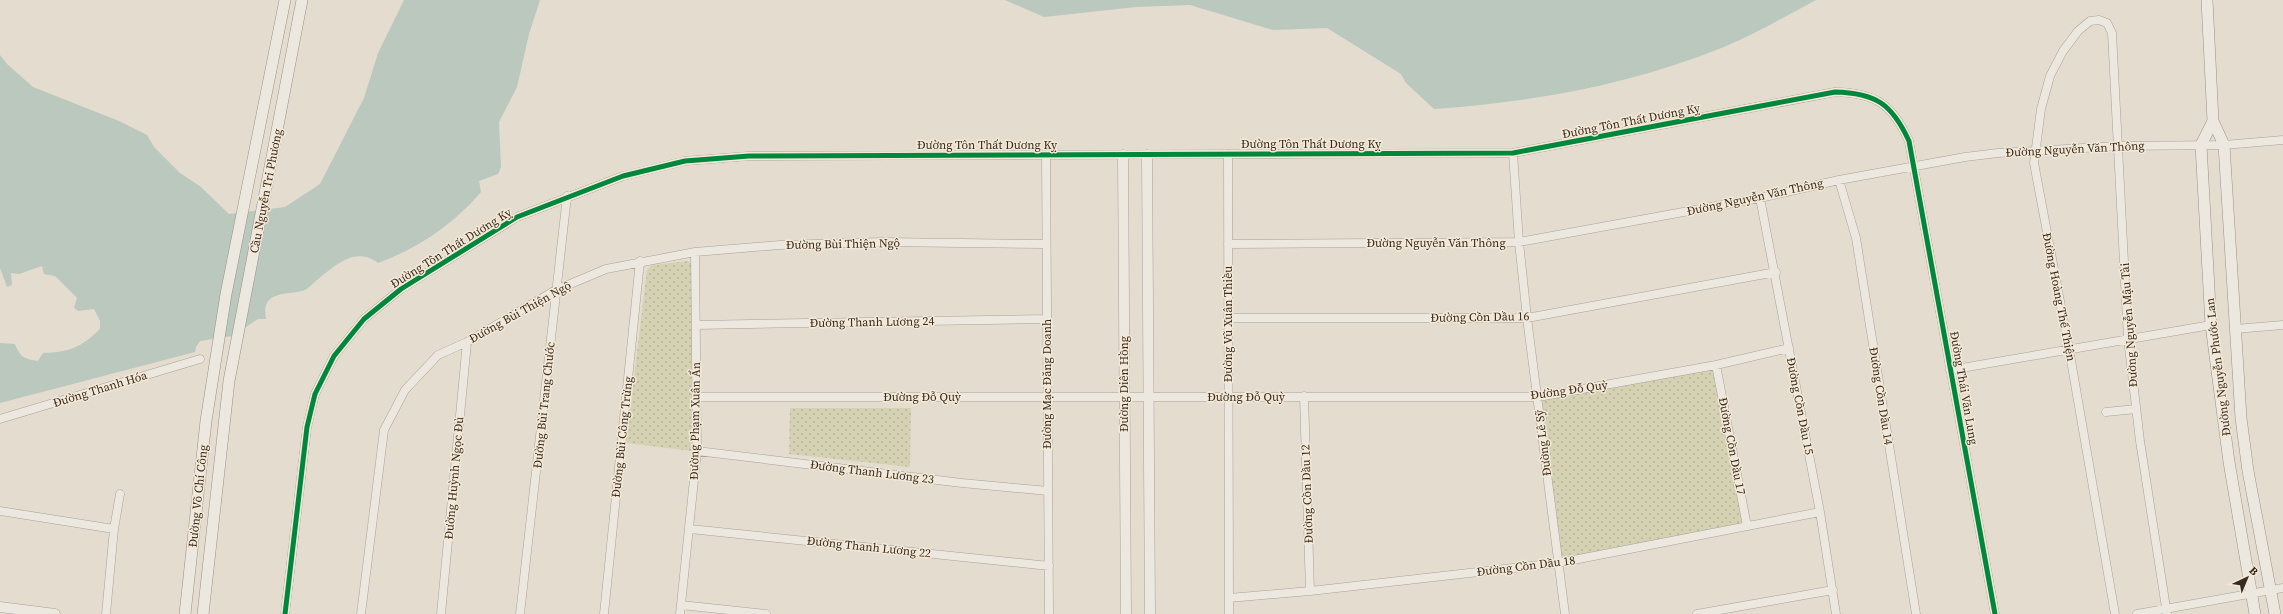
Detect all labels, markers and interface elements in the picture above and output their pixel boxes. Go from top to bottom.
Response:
street label: Đường Tôn Thất Dương Kỵ [1561,100,1702,142]
street label: Cầu Nguyễn Tri Phương [246,127,286,255]
street label: Đường Tôn Thất Dương Kỵ [1241,136,1382,152]
street label: Đường Tôn Thất Dương Kỵ [917,137,1058,153]
street label: Đường Nguyễn Văn Thông [2005,137,2145,161]
street label: Đường Nguyễn Văn Thông [1685,175,1825,219]
street label: Đường Tôn Thất Dương Kỵ [387,204,515,292]
street label: Đường Hoàng Thế Thiện [2039,231,2079,363]
street label: Đường Bùi Thiện Ngộ [786,235,901,253]
street label: Đường Nguyễn Văn Thông [1366,235,1506,251]
street label: Đường Nguyễn Mậu Tài [2117,262,2141,388]
street label: Đường Vũ Xuân Thiều [1220,266,1236,382]
street label: Đường Bùi Thiện Ngộ [466,277,574,347]
street label: Đường Nguyễn Phước Lan [2202,297,2234,437]
street label: Đường Cồn Dầu 16 [1430,308,1530,326]
street label: Đường Thanh Lương 24 [810,313,934,331]
street label: Đường Mạc Đăng Doanh [1039,319,1055,449]
street label: Đường Thái Văn Lung [1946,330,1982,446]
street label: Đường Diên Hồng [1116,336,1132,432]
street label: Đường Bùi Trang Chước [529,341,559,469]
street label: Đường Cồn Dầu 14 [1865,346,1897,446]
street label: Đường Cồn Dầu 15 [1783,356,1817,456]
street label: Đường Phạm Xuân Ẩn [686,362,704,480]
street label: Đường Thanh Hóa [51,367,150,411]
street label: Đường Bùi Công Trừng [608,376,636,498]
street label: Đường Đỗ Quỳ [1529,377,1609,403]
street label: Đường Đỗ Quỳ [883,389,962,405]
street label: Đường Đỗ Quỳ [1207,389,1286,405]
street label: Đường Cồn Dầu 17 [1715,396,1749,496]
street label: Đường Lê Sỹ [1531,408,1555,477]
street label: Đường Huỳnh Ngọc Đủ [441,416,467,540]
street label: Đường Võ Chí Công [185,444,211,548]
street label: Đường Cồn Dầu 12 [1297,444,1317,544]
street label: Đường Thanh Lương 23 [809,456,935,488]
street label: Đường Thanh Lương 22 [806,533,932,561]
street label: Đường Cồn Dầu 18 [1476,552,1576,580]
north arrow [2227,558,2267,598]
text: B [2246,563,2261,579]

